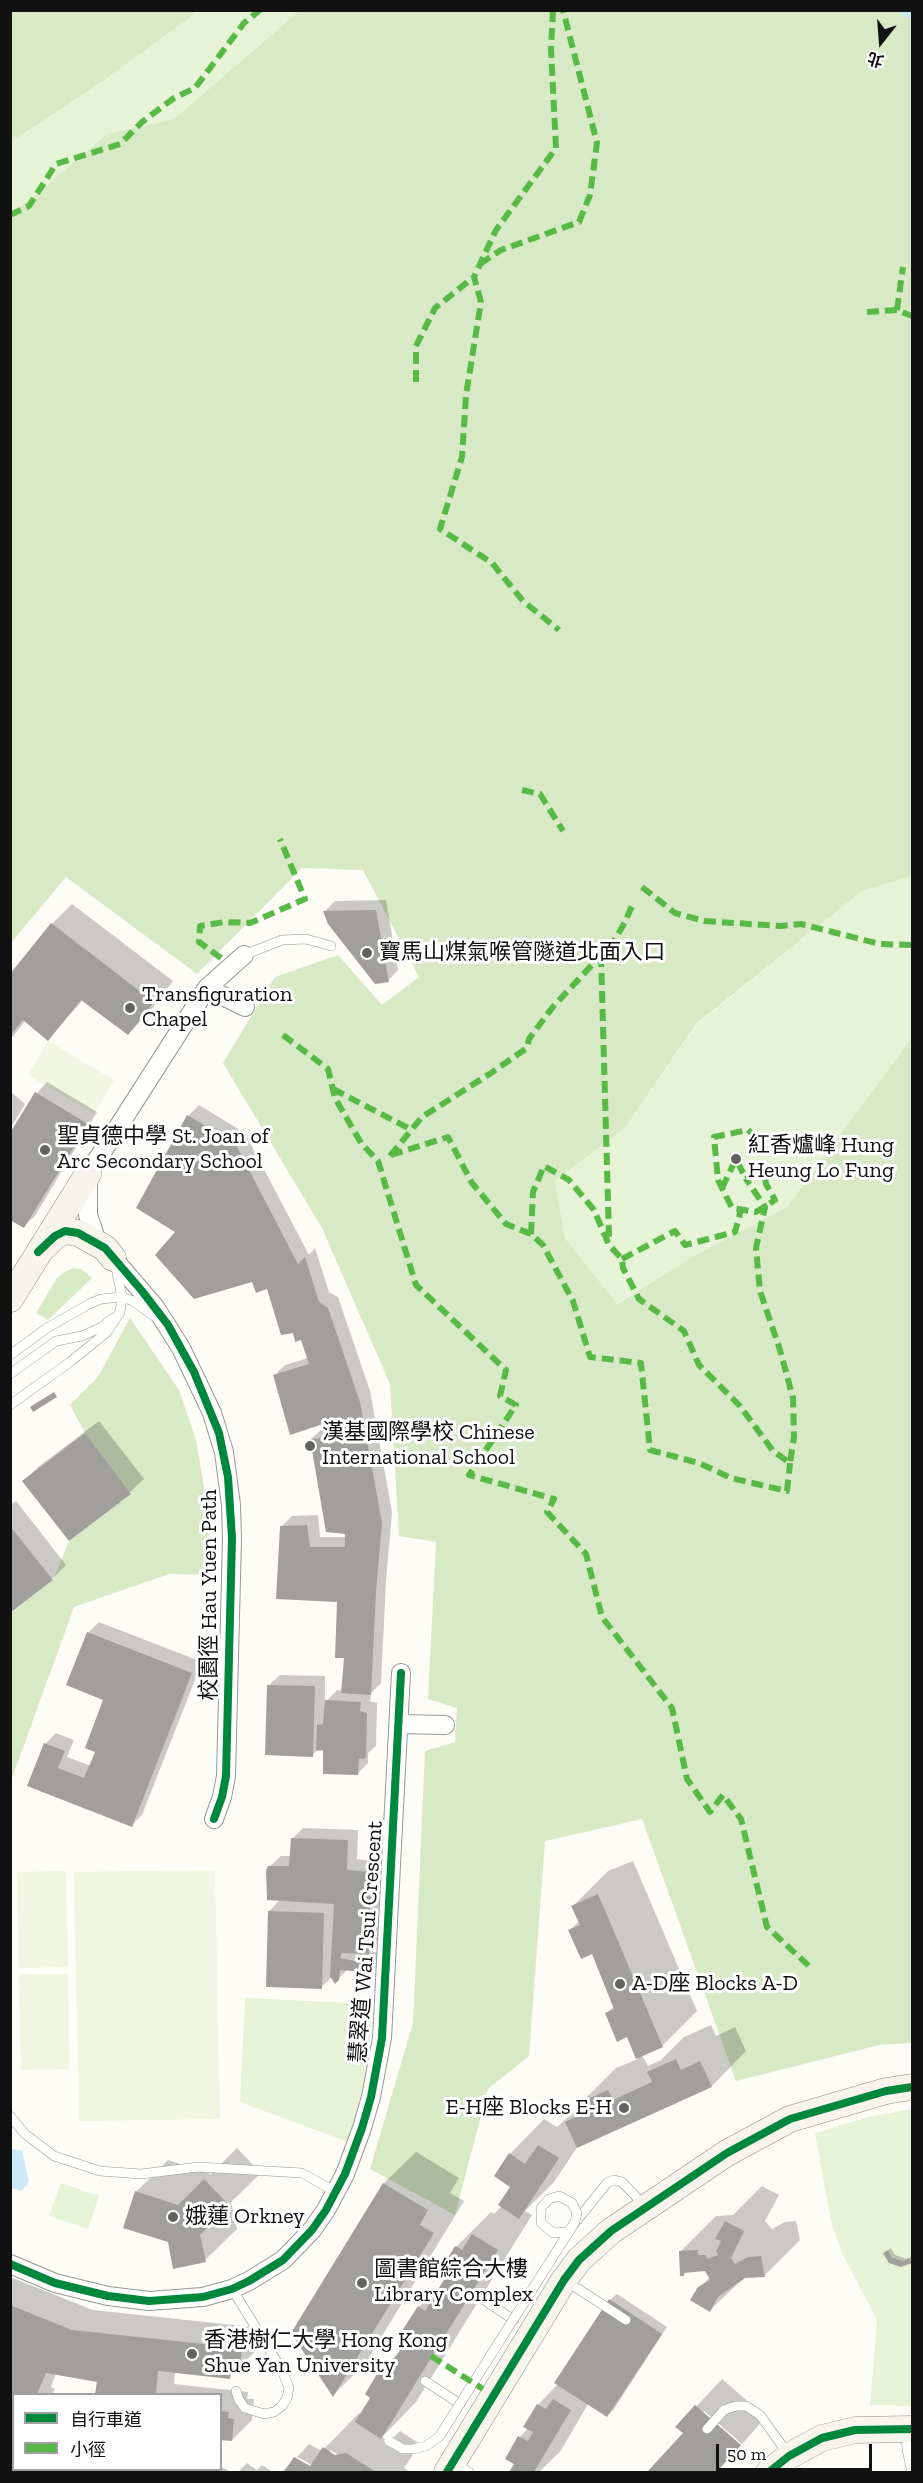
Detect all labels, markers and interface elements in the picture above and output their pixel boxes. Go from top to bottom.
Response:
north arrow [851,12,911,72]
text: 北 [865,48,886,71]
place label: 寶馬山煤氣喉管隧道北面入口 [379,940,665,966]
marker: 寶馬山煤氣喉管隧道北面入口 [360,946,374,960]
place label: Transfiguration Chapel [142,982,292,1034]
marker: Transfiguration Chapel [123,1001,137,1015]
place label: 聖貞德中學 St. Joan of Arc Secondary School [57,1124,269,1176]
place label: 紅香爐峰 Hung Heung Lo Fung [748,1133,894,1184]
marker: 聖貞德中學 St. Joan of Arc Secondary School [38,1143,52,1157]
marker: 紅香爐峰 Hung Heung Lo Fung [729,1152,743,1166]
place label: 漢基國際學校 Chinese International School [322,1420,535,1472]
marker: 漢基國際學校 Chinese International School [303,1439,317,1453]
street label: 校園徑 Hau Yuen Path [197,1489,223,1701]
street label: 慧翠道 Wai Tsui Crescent [345,1820,389,2064]
place label: A-D座 Blocks A-D [632,1971,798,1997]
marker: A-D座 Blocks A-D [613,1977,627,1991]
place label: E-H座 Blocks E-H [446,2095,612,2121]
marker: E-H座 Blocks E-H [617,2101,631,2115]
place label: 娥蓮 Orkney [185,2204,304,2230]
marker: 娥蓮 Orkney [166,2210,180,2224]
place label: 圖書館綜合大樓 Library Complex [374,2257,533,2308]
marker: 圖書館綜合大樓 Library Complex [355,2276,369,2290]
place label: 香港樹仁大學 Hong Kong Shue Yan University [204,2328,448,2380]
marker: 香港樹仁大學 Hong Kong Shue Yan University [185,2347,199,2361]
legend [12,2393,222,2471]
text: 自行車道 [70,2409,142,2431]
scale bar [719,2432,875,2470]
text: 小徑 [70,2439,106,2461]
text: 50 m [727,2443,766,2465]

